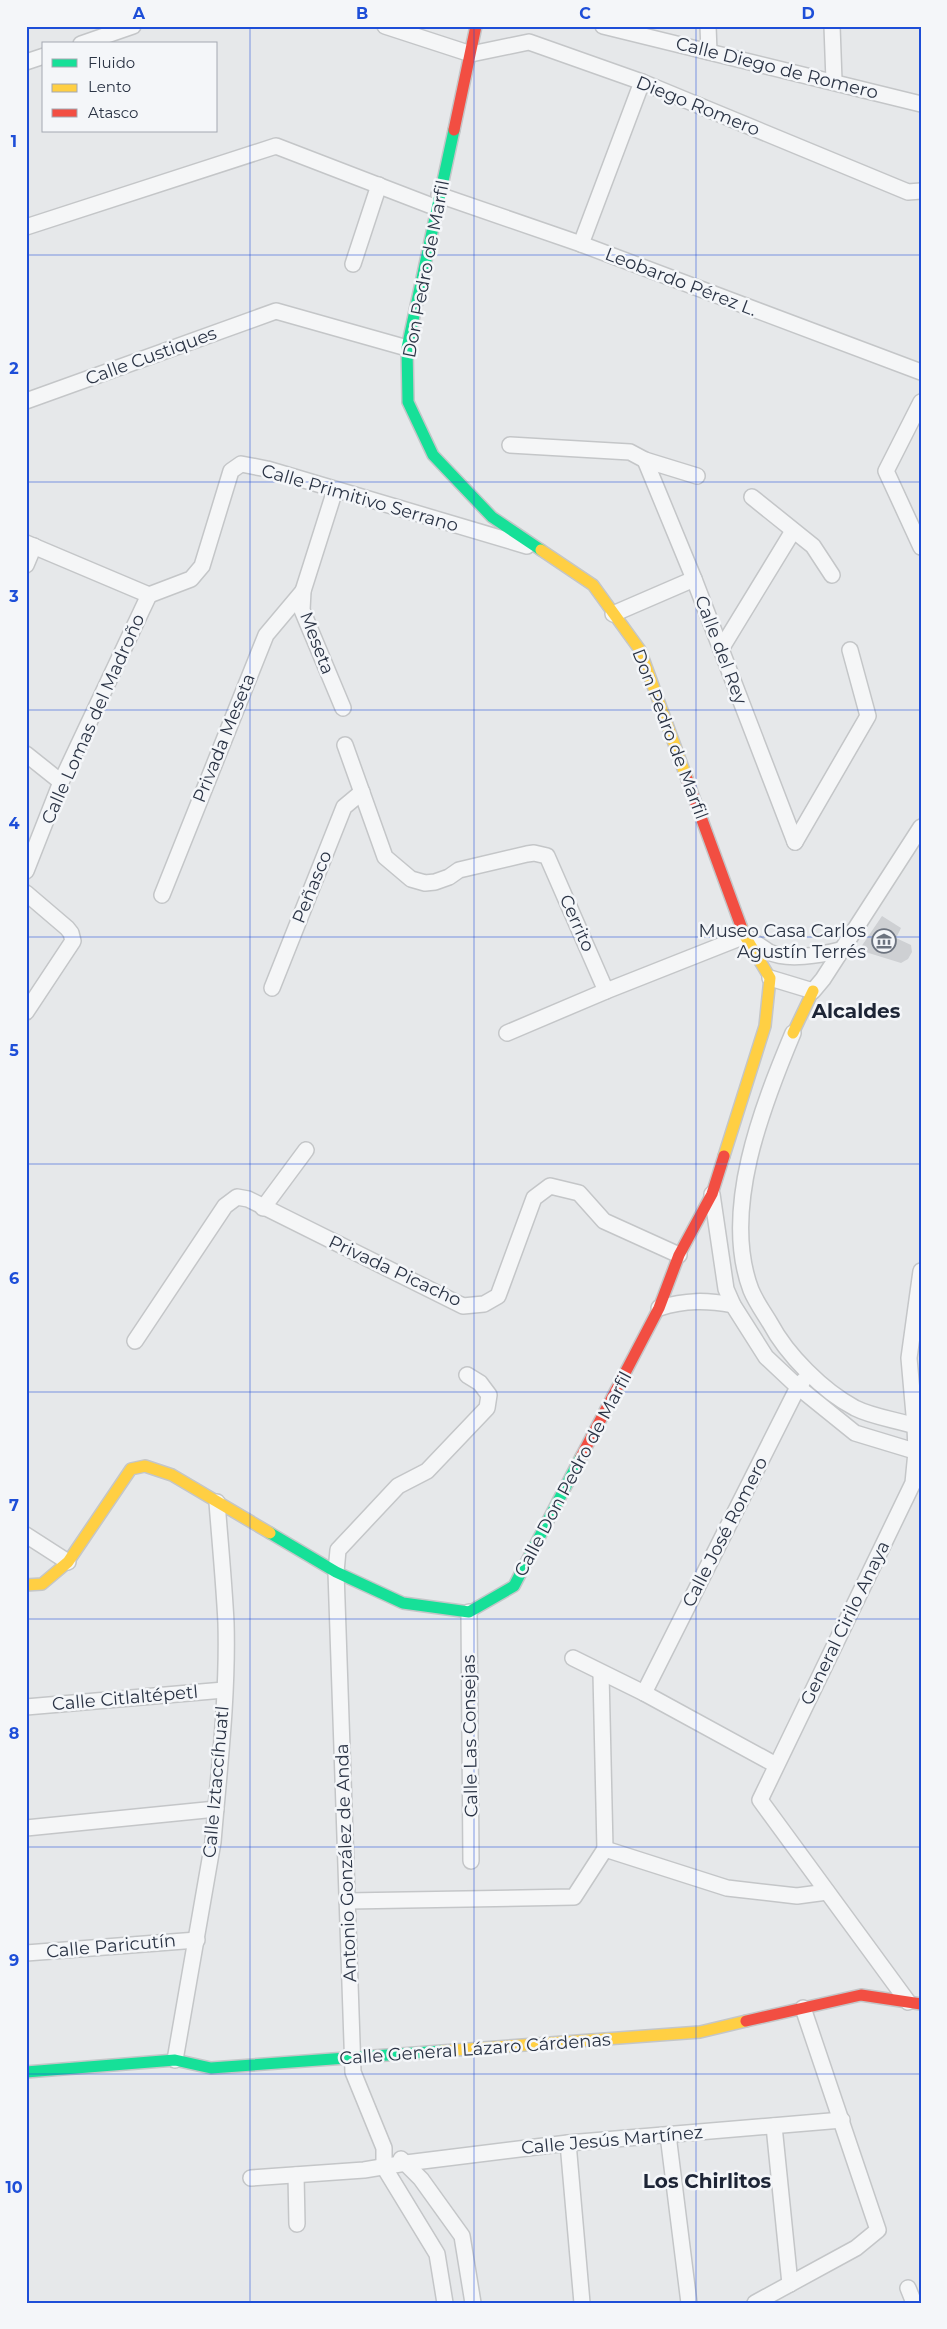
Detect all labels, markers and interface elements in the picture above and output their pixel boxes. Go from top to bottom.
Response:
text: A [132,4,146,23]
text: B [356,4,368,23]
text: C [579,4,591,23]
text: D [801,4,815,23]
street label: Calle Diego de Romero [674,32,880,104]
legend [42,42,218,132]
text: Fluido [88,53,135,72]
street label: Diego Romero [633,71,763,141]
text: Lento [88,77,131,96]
text: Atasco [88,103,138,122]
text: 1 [11,132,17,151]
street label: Don Pedro de Marfil [398,178,454,360]
street label: Leobardo Pérez L. [602,243,760,321]
street label: Calle Custiques [82,322,220,390]
text: 2 [9,359,19,378]
street label: Calle Primitivo Serrano [259,459,461,537]
text: 3 [8,587,19,606]
street label: Calle del Rey [690,593,752,708]
street label: Meseta [295,609,339,677]
street label: Calle Lomas del Madroño [37,610,149,828]
street label: Don Pedro de Marfil [627,646,713,822]
street label: Privada Meseta [188,670,260,806]
text: 4 [8,814,20,833]
street label: Peñasco [287,847,337,927]
street label: Cerrito [555,891,599,955]
place label: Museo Casa Carlos Agustín Terrés [698,920,866,963]
museum icon: Museo Casa Carlos Agustín Terrés [871,928,897,954]
district label: Alcaldes [811,999,901,1023]
text: 5 [9,1041,19,1060]
street label: Privada Picacho [325,1231,465,1311]
text: 6 [9,1269,19,1288]
street label: Calle Don Pedro de Marfil [509,1368,637,1580]
street label: Calle José Romero [678,1453,772,1611]
text: 7 [9,1496,19,1515]
street label: General Cirilo Anaya [796,1537,894,1709]
street label: Calle Las Consejas [458,1654,482,1818]
street label: Calle Citlaltépetl [51,1681,199,1715]
street label: Calle Iztaccíhuatl [198,1705,234,1859]
text: 8 [9,1724,19,1743]
street label: Antonio González de Anda [331,1743,361,1983]
street label: Calle Paricutín [45,1929,177,1963]
text: 9 [9,1951,19,1970]
street label: Calle General Lázaro Cárdenas [339,2029,612,2069]
street label: Calle Jesús Martínez [520,2121,704,2159]
district label: Los Chirlitos [643,2169,772,2193]
text: 10 [5,2178,23,2197]

